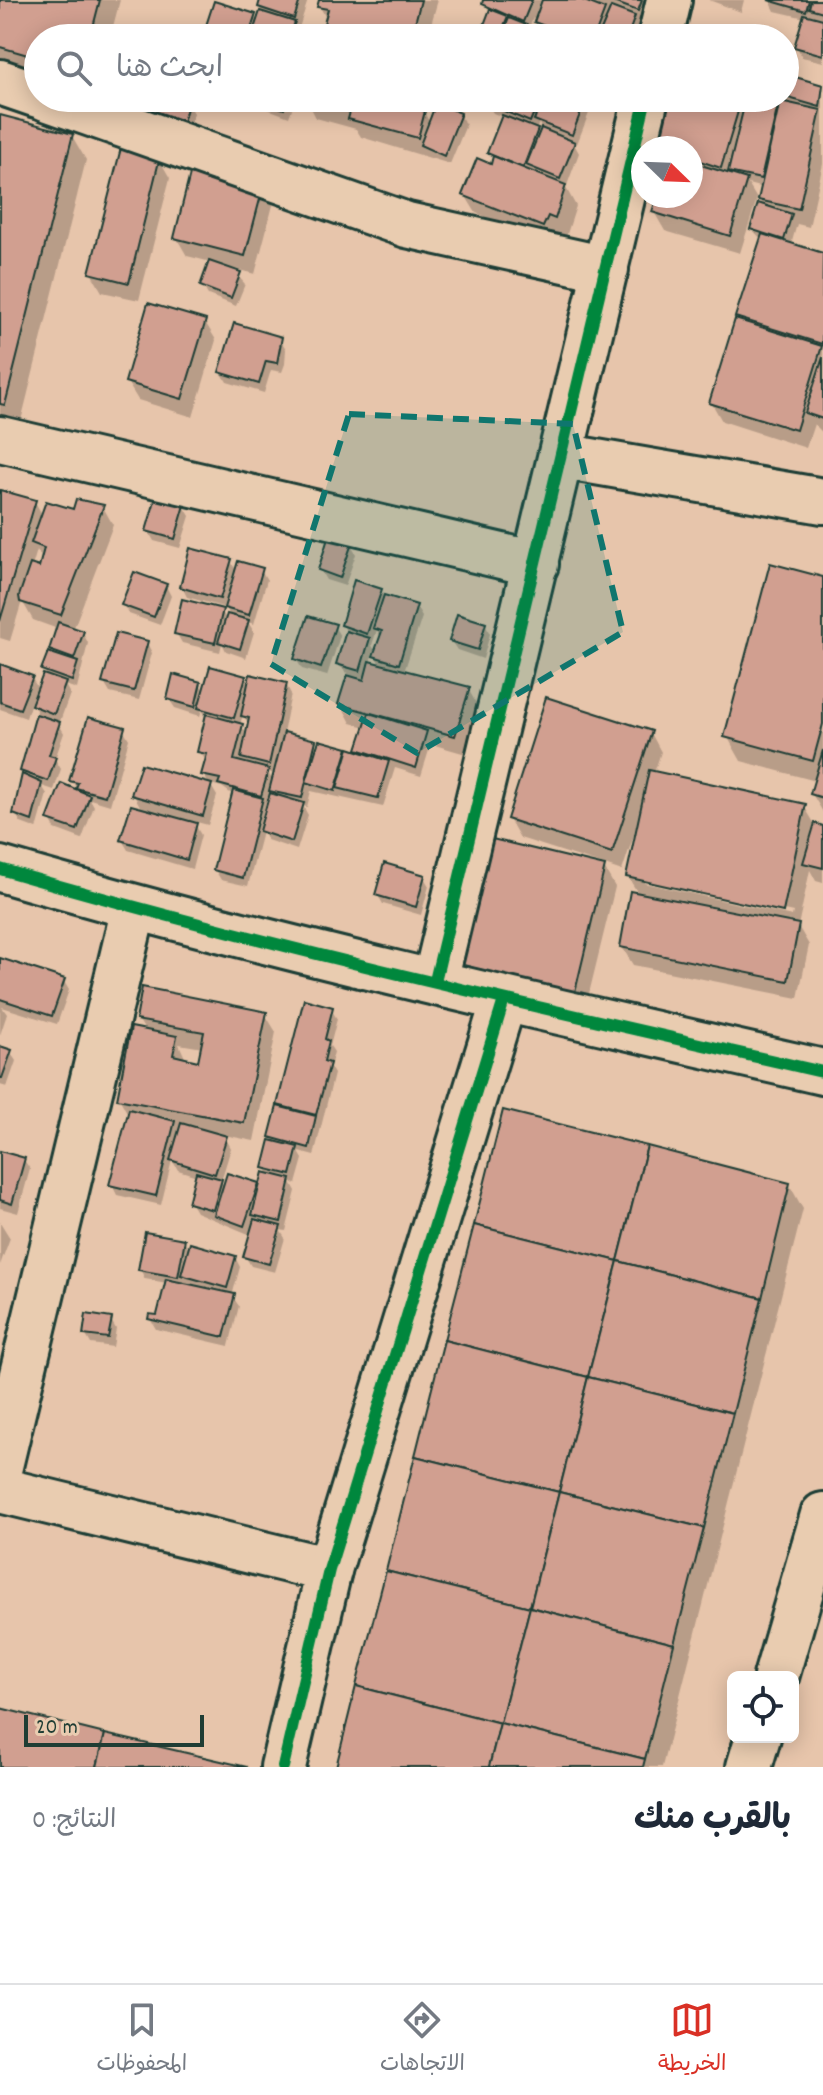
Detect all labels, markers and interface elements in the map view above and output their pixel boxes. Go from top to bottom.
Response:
search box [24,24,799,112]
icon: search [52,46,96,90]
text: ابحث هنا [116,49,223,92]
north arrow [631,136,703,208]
map controls [727,1671,799,1743]
button: locate [727,1671,799,1743]
scale bar [24,1711,204,1747]
text: 20 m [36,1713,78,1744]
text: بالقرب منك [634,1797,791,1846]
text: النتائج: 0 [32,1803,116,1840]
tab: المحفوظات [96,1998,187,2082]
tab: الاتجاهات [380,1998,465,2082]
tab: الخريطة [658,1998,727,2082]

